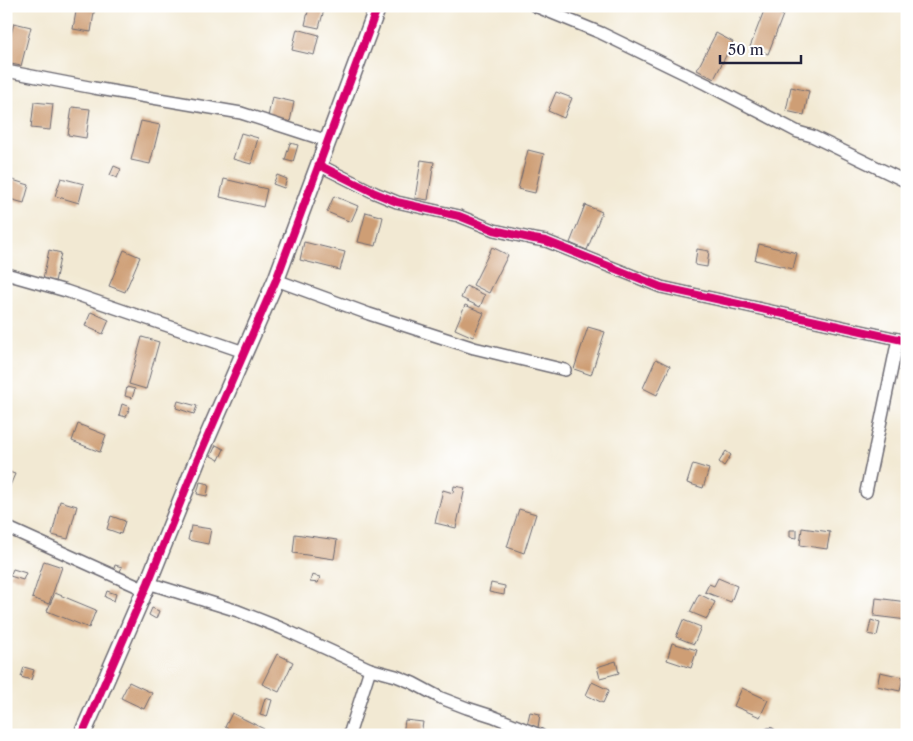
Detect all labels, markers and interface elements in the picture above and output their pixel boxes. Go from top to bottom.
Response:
scale bar [720,32,802,64]
text: 50 m [728,40,764,59]

